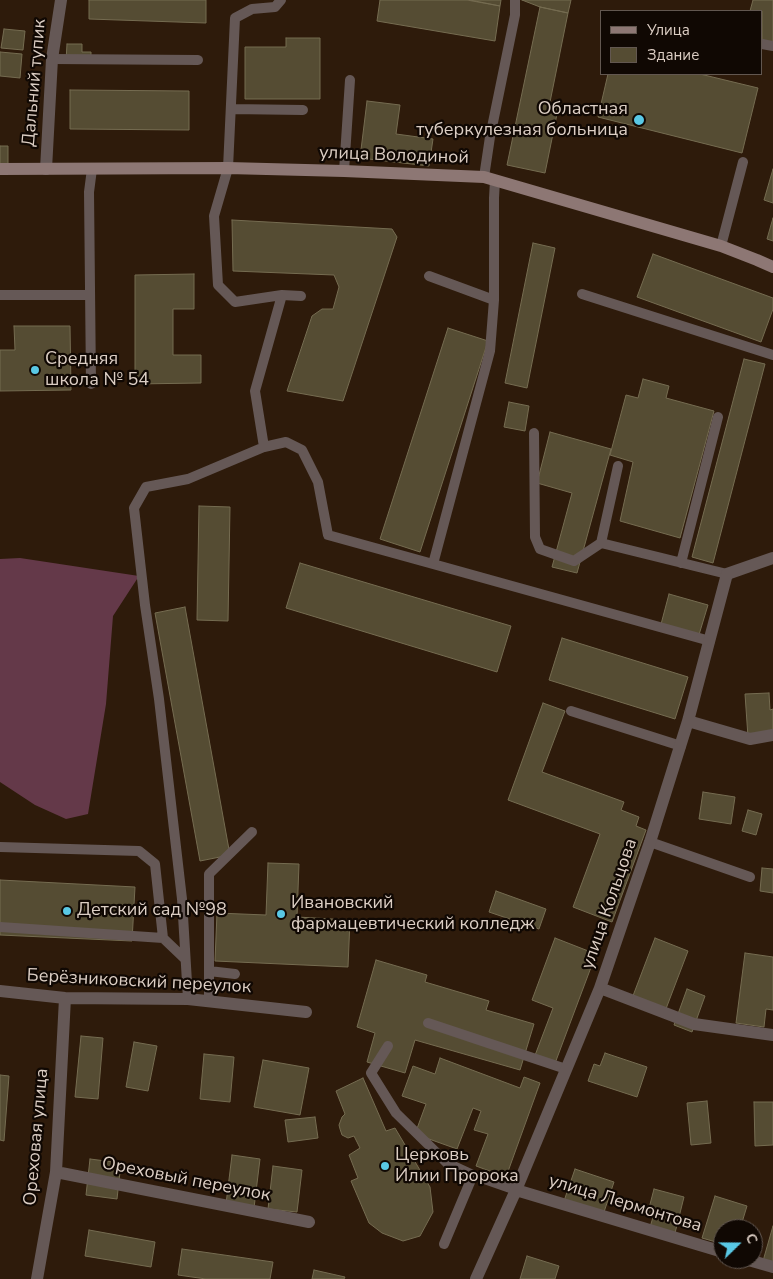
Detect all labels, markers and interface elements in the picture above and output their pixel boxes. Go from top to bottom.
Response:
legend [600,10,763,75]
street label: Дальний тупик [19,18,51,148]
text: Улица [647,20,690,40]
text: Здание [647,45,699,65]
place label: Областная туберкулезная больница [416,99,628,142]
marker: Областная туберкулезная больница [632,113,646,127]
street label: улица Володиной [319,143,469,169]
place label: Средняя школа № 54 [45,349,149,392]
marker: Средняя школа № 54 [29,364,41,376]
street label: улица Кольцова [578,836,642,972]
place label: Ивановский фармацевтический колледж [291,893,534,936]
place label: Детский сад №98 [77,900,227,922]
marker: Детский сад №98 [61,905,73,917]
marker: Ивановский фармацевтический колледж [275,908,287,920]
street label: Берёзниковский переулок [26,965,252,999]
street label: Ореховая улица [20,1067,54,1207]
place label: Церковь Илии Пророка [395,1145,519,1188]
street label: Ореховый переулок [100,1153,272,1207]
marker: Церковь Илии Пророка [379,1160,391,1172]
street label: улица Лермонтова [546,1170,704,1238]
north arrow [713,1219,763,1269]
text: С [741,1231,762,1247]

